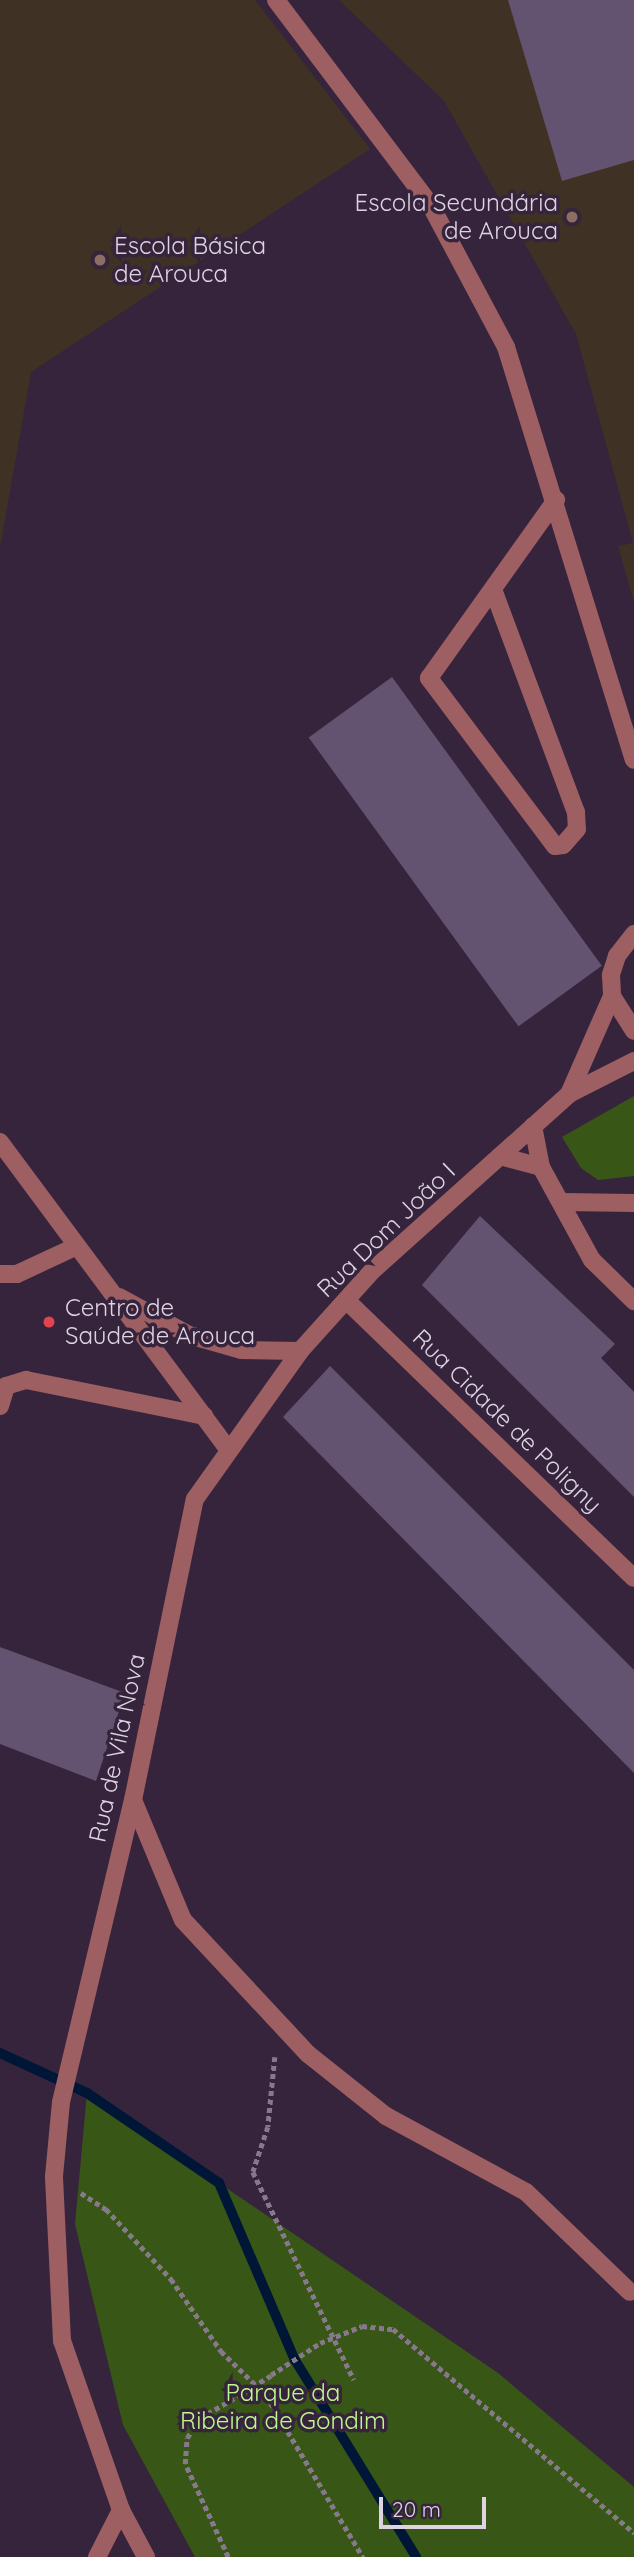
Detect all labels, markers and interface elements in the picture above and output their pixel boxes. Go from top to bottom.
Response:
place label: Escola Secundária de Arouca [355,189,558,245]
marker: Escola Secundária de Arouca [564,209,580,225]
place label: Escola Básica de Arouca [114,232,266,288]
marker: Escola Básica de Arouca [92,252,108,268]
street label: Rua Dom João I [311,1157,461,1303]
place label: Centro de Saúde de Arouca [65,1294,255,1350]
marker: Centro de Saúde de Arouca [39,1312,59,1332]
street label: Rua Cidade de Poligny [407,1323,607,1519]
street label: Rua de Vila Nova [83,1651,151,1845]
park label: Parque da Ribeira de Gondim [180,2379,386,2435]
scale bar [382,2484,489,2528]
text: 20 m [392,2496,441,2522]

